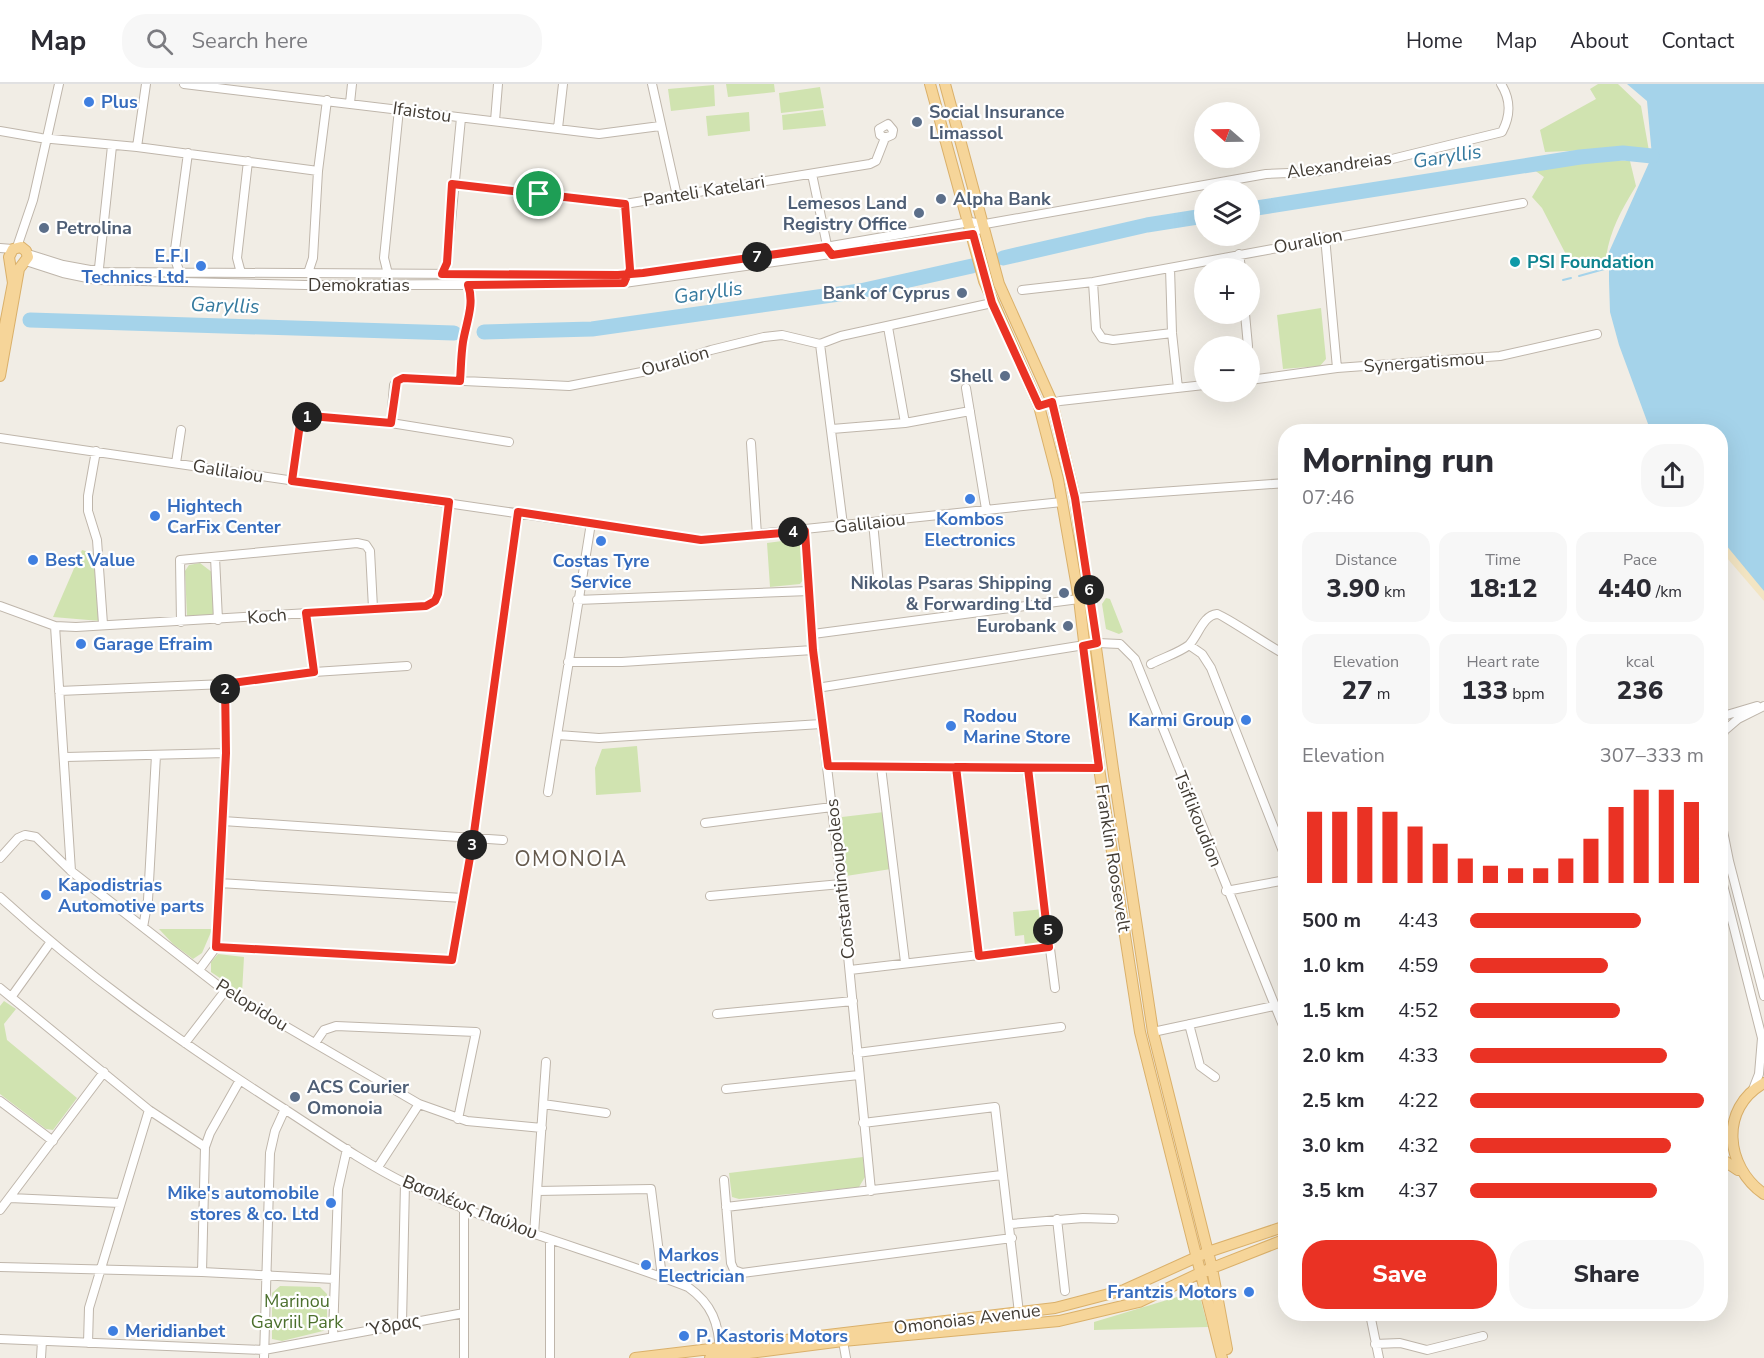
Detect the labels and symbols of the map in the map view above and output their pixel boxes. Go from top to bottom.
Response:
place label: Plus [101,90,138,114]
marker: Plus [82,95,96,109]
street label: Ifaistou [391,96,453,128]
place label: Social Insurance Limassol [929,100,1065,145]
north arrow [1194,102,1260,168]
marker: Social Insurance Limassol [910,115,924,129]
water label: Garyllis [1411,138,1483,175]
street label: Alexandreias [1285,146,1393,184]
pin [513,168,564,219]
street label: Panteli Katelari [642,170,766,212]
place label: Alpha Bank [953,187,1051,211]
place label: Lemesos Land Registry Office [783,191,907,236]
marker: Alpha Bank [934,192,948,206]
marker: Lemesos Land Registry Office [912,206,926,220]
place label: Petrolina [56,216,132,240]
marker: Petrolina [37,221,51,235]
street label: Ouralion [1272,223,1344,259]
pin: 7 [742,242,772,272]
place label: E.F.I Technics Ltd. [82,244,189,289]
place label: PSI Foundation [1527,250,1654,274]
marker: PSI Foundation [1508,255,1522,269]
marker: E.F.I Technics Ltd. [194,259,208,273]
street label: Demokratias [308,273,410,297]
water label: Garyllis [672,274,744,311]
place label: Bank of Cyprus [823,281,950,305]
marker: Bank of Cyprus [955,286,969,300]
water label: Garyllis [190,291,260,320]
street label: Ouralion [638,340,712,382]
street label: Synergatismou [1363,346,1485,378]
place label: Shell [950,364,993,388]
marker: Shell [998,369,1012,383]
pin: 1 [292,402,322,432]
street label: Galilaiou [191,454,265,488]
marker: Kombos Electronics [963,492,977,506]
place label: Hightech CarFix Center [167,494,281,539]
street label: Galilaiou [833,507,907,539]
place label: Kombos Electronics [924,507,1016,552]
marker: Hightech CarFix Center [148,509,162,523]
pin: 4 [778,517,808,547]
marker: Costas Tyre Service [594,534,608,548]
place label: Best Value [45,548,135,572]
place label: Costas Tyre Service [552,549,650,594]
marker: Best Value [26,553,40,567]
place label: Nikolas Psaras Shipping & Forwarding Ltd [850,571,1052,616]
pin: 6 [1074,575,1104,605]
marker: Nikolas Psaras Shipping & Forwarding Ltd [1057,586,1071,600]
street label: Koch [246,602,288,630]
place label: Eurobank [977,614,1056,638]
marker: Eurobank [1061,619,1075,633]
place label: Garage Efraim [93,632,213,656]
marker: Garage Efraim [74,637,88,651]
pin: 2 [210,674,240,704]
place label: Rodou Marine Store [963,704,1071,749]
place label: Karmi Group [1128,708,1234,732]
marker: Karmi Group [1239,713,1253,727]
marker: Rodou Marine Store [944,719,958,733]
street label: Tsiflikoudion [1168,767,1228,871]
street label: Franklin Roosevelt [1089,782,1137,934]
street label: Constantinoupoleos [820,798,860,960]
pin: 3 [457,830,487,860]
district label: OMONOIA [514,845,628,873]
place label: Kapodistrias Automotive parts [58,873,205,918]
marker: Kapodistrias Automotive parts [39,888,53,902]
pin: 5 [1033,915,1063,945]
street label: Pelopidou [211,973,293,1037]
place label: ACS Courier Omonoia [307,1075,409,1120]
marker: ACS Courier Omonoia [288,1090,302,1104]
street label: Βασιλέως Παύλου [399,1169,541,1245]
place label: Mike's automobile stores & co. Ltd [167,1181,319,1226]
marker: Mike's automobile stores & co. Ltd [324,1196,338,1210]
place label: Markos Electrician [658,1243,745,1288]
marker: Markos Electrician [639,1258,653,1272]
place label: Frantzis Motors [1107,1280,1237,1304]
marker: Frantzis Motors [1242,1285,1256,1299]
park label: Marinou Gavriil Park [251,1289,344,1334]
street label: Omonoias Avenue [892,1298,1042,1340]
street label: Ύδρας [364,1308,422,1342]
place label: Meridianbet [125,1319,225,1343]
marker: Meridianbet [106,1324,120,1338]
place label: P. Kastoris Motors [696,1324,848,1348]
marker: P. Kastoris Motors [677,1329,691,1343]

